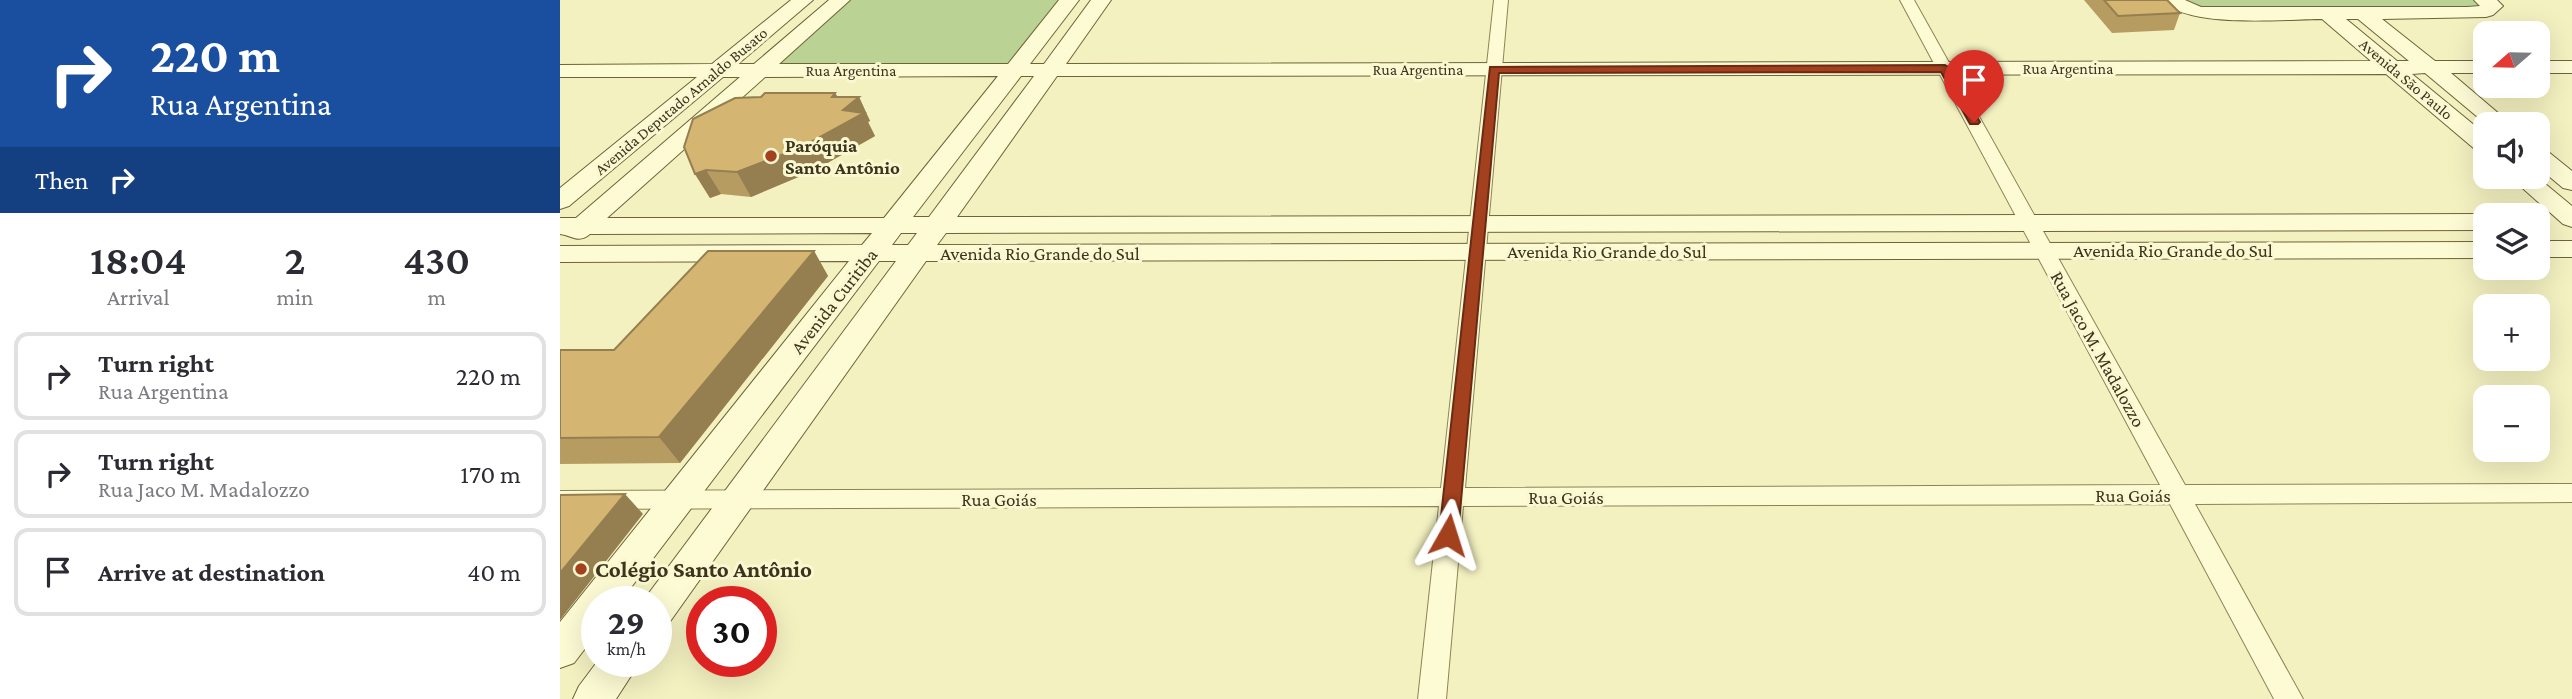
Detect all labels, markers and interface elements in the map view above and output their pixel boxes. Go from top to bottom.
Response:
north arrow [2473,21,2550,98]
map controls [2473,21,2550,462]
street label: Avenida Deputado Arnaldo Busato [591,24,771,179]
icon: right [35,28,126,119]
text: 220 m [150,28,280,83]
street label: Avenida São Paulo [2356,35,2456,123]
pin [1944,50,2004,122]
street label: Rua Argentina [2023,60,2114,78]
street label: Rua Argentina [1373,61,1464,79]
icon: arrive [1955,61,1993,99]
street label: Rua Argentina [806,62,897,80]
text: Rua Argentina [150,86,332,122]
button: sound [2473,112,2550,189]
place label: Paróquia Santo Antônio [785,135,900,178]
marker: Paróquia Santo Antônio [763,148,779,164]
icon: right [103,161,141,199]
text: Then [35,166,89,195]
button: layers [2473,203,2550,280]
text: 18:04 [90,236,187,283]
text: 2 [285,236,305,283]
text: 430 [403,236,470,283]
street label: Avenida Rio Grande do Sul [2073,240,2273,261]
street label: Avenida Rio Grande do Sul [1507,241,1707,262]
street label: Avenida Rio Grande do Sul [940,243,1140,264]
street label: Avenida Curitiba [786,244,882,358]
street label: Rua Jaco M. Madalozzo [2046,267,2150,431]
text: Arrival [107,284,170,310]
text: min [277,284,313,310]
text: m [427,284,446,310]
button: + [2473,294,2550,371]
text: Turn right [98,349,214,378]
icon: right [39,357,77,395]
text: 220 m [456,362,521,391]
text: Rua Argentina [98,378,229,404]
button: − [2473,385,2550,462]
text: Turn right [98,447,214,476]
icon: right [39,455,77,493]
text: 170 m [460,460,521,489]
text: Rua Jaco M. Madalozzo [98,476,310,502]
street label: Rua Goiás [2095,485,2171,506]
street label: Rua Goiás [1528,487,1604,508]
street label: Rua Goiás [961,489,1037,510]
position arrow [1411,498,1485,572]
icon: arrive [39,553,77,591]
place label: Colégio Santo Antônio [595,556,812,582]
text: Arrive at destination [98,558,325,587]
text: 40 m [467,558,521,587]
marker: Colégio Santo Antônio [573,561,589,577]
speed limit sign: 30 [686,586,777,677]
text: 29 [608,603,645,642]
text: km/h [607,639,646,659]

